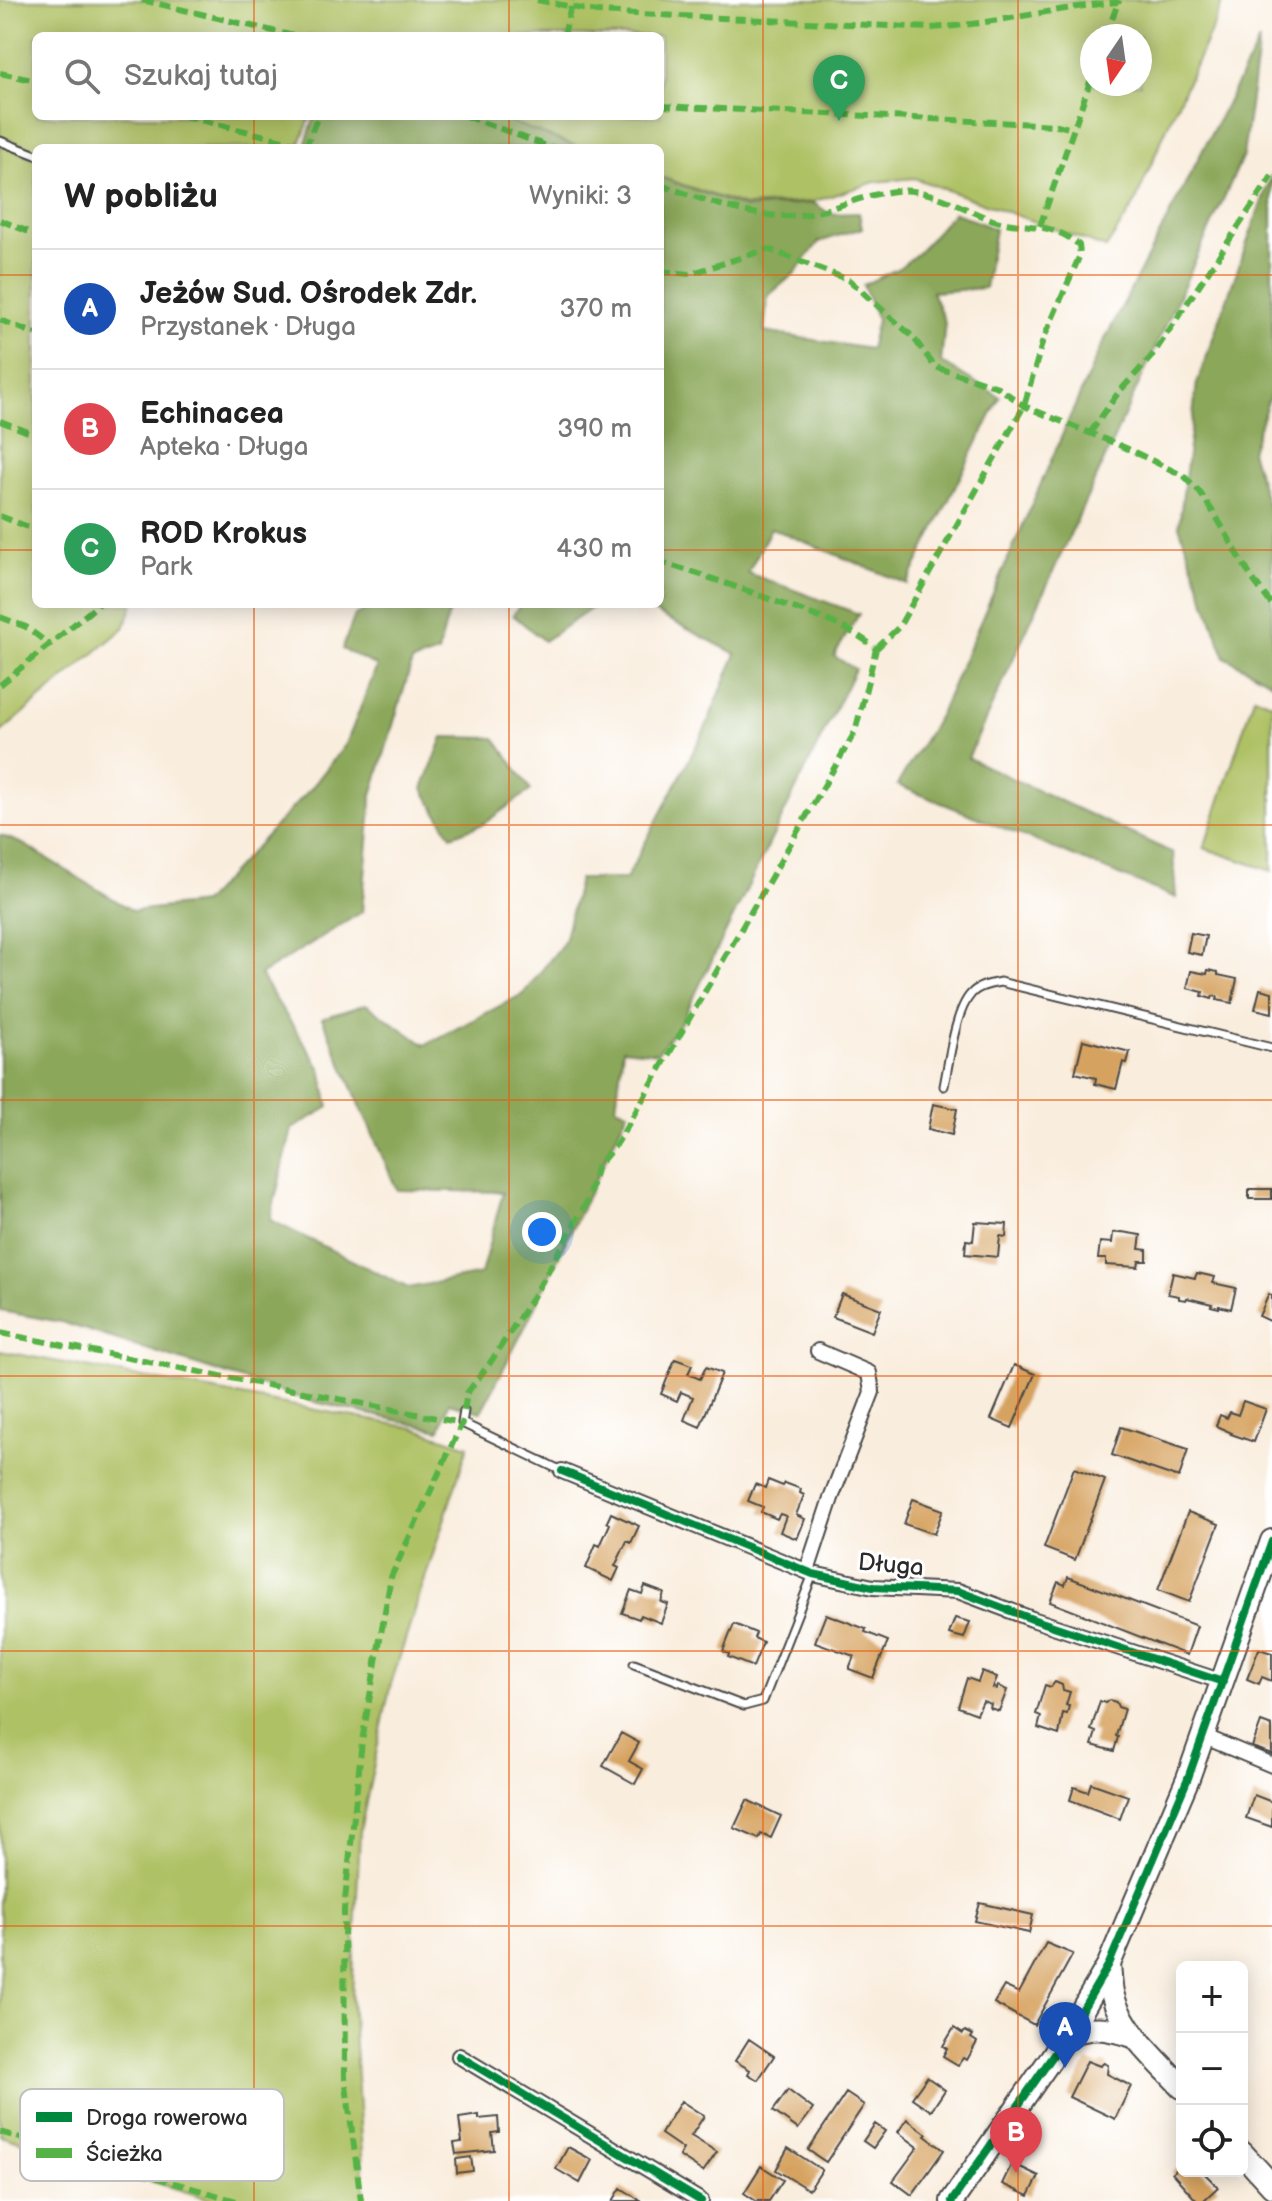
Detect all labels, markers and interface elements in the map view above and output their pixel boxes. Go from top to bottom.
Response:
north arrow [1080,24,1152,96]
search box [32,32,664,120]
icon: search [60,54,104,98]
pin: C [813,55,865,121]
text: Szukaj tutaj [124,58,278,94]
text: W pobliżu [64,176,218,217]
text: Wyniki: 3 [529,181,632,212]
text: Jeżów Sud. Ośrodek Zdr. [140,276,477,312]
text: A [82,294,98,325]
text: 370 m [559,294,632,325]
text: Przystanek · Długa [140,312,356,343]
text: Echinacea [140,396,284,432]
text: B [81,414,99,445]
text: 390 m [557,414,632,445]
text: Apteka · Długa [140,432,308,463]
text: ROD Krokus [140,516,307,552]
text: C [81,534,99,565]
text: 430 m [556,534,632,565]
text: Park [140,552,192,583]
your location [522,1212,562,1252]
street label: Długa [857,1548,925,1582]
map controls [1176,1961,1248,2177]
button: + [1176,1961,1248,2033]
pin: A [1039,2002,1091,2068]
button: − [1176,2033,1248,2105]
legend [20,2089,284,2181]
text: Droga rowerowa [86,2105,248,2132]
button: locate [1176,2105,1248,2177]
pin: B [990,2107,1042,2173]
text: Ścieżka [86,2140,163,2168]

